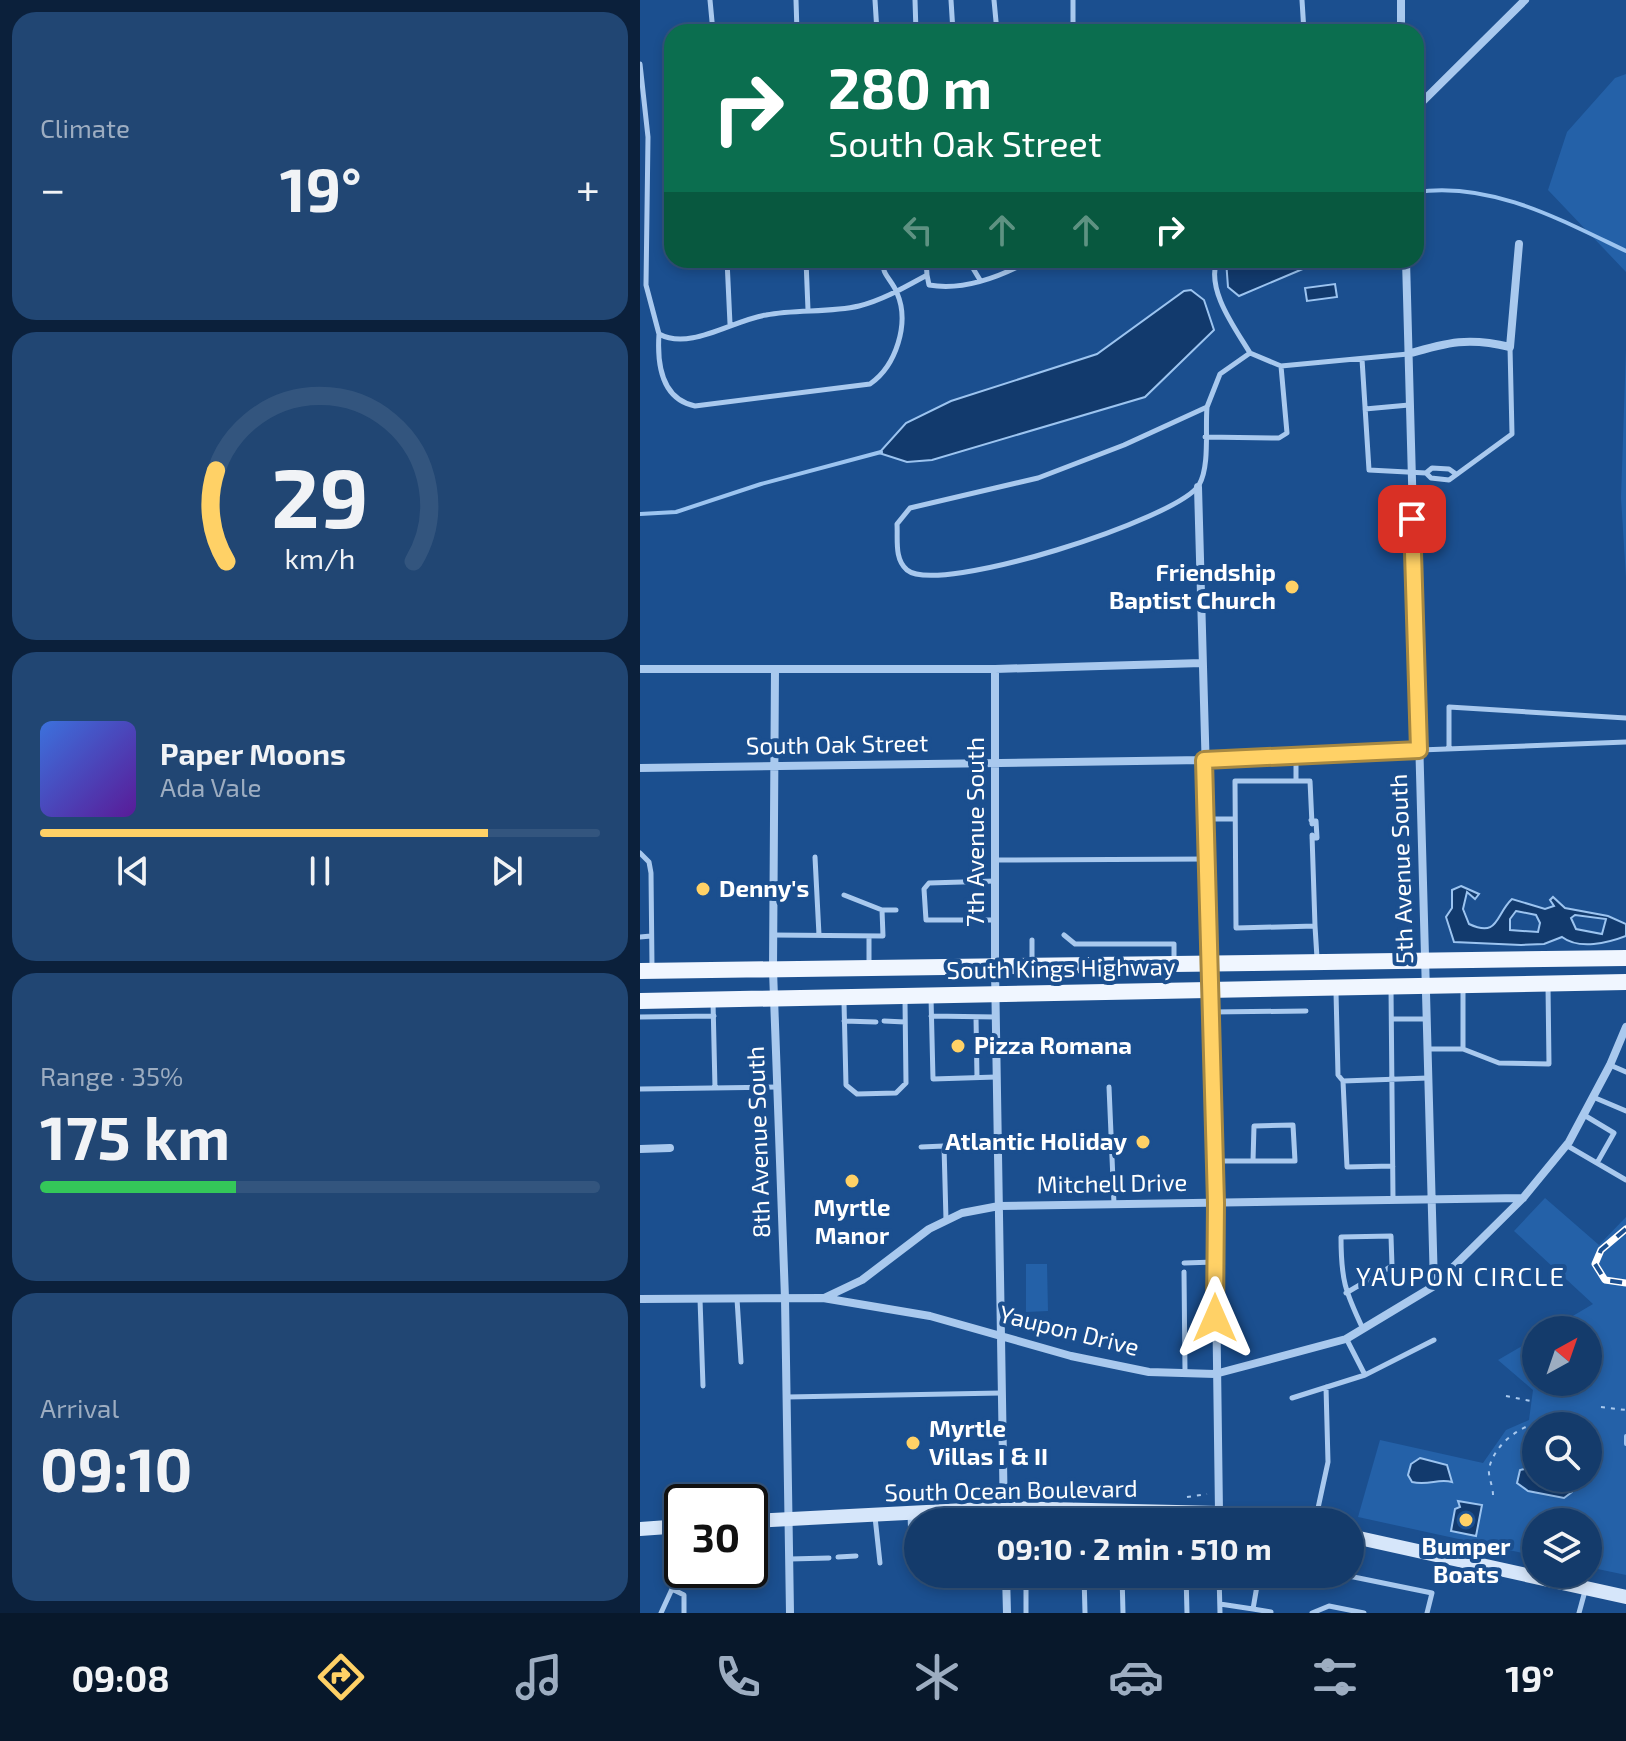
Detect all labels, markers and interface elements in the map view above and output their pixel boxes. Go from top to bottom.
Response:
text: 280 m [828,53,992,120]
icon: right [696,56,800,160]
text: Climate [40,112,130,143]
text: South Oak Street [828,121,1102,164]
text: 19° [280,152,362,224]
text: − [40,161,66,214]
text: + [576,161,600,214]
icon: left [896,208,940,252]
icon: ahead [980,208,1024,252]
icon: ahead [1064,208,1108,252]
icon: right [1148,208,1192,252]
text: 29 [271,445,369,545]
pin [1378,485,1446,553]
icon: arrive [1390,497,1434,541]
text: km/h [285,540,355,575]
place label: Friendship Baptist Church [1109,557,1276,614]
marker: Friendship Baptist Church [1283,578,1301,596]
street label: South Oak Street [746,727,928,760]
text: Paper Moons [160,735,346,771]
street label: 7th Avenue South [960,737,989,927]
text: Ada Vale [160,771,262,802]
street label: 5th Avenue South [1383,773,1418,965]
icon: previous [111,849,155,893]
icon: pause [298,849,342,893]
icon: next [485,849,529,893]
place label: Denny's [719,873,809,902]
marker: Denny's [694,880,712,898]
street label: South Kings Highway [946,951,1176,984]
place label: Pizza Romana [974,1030,1132,1059]
marker: Pizza Romana [949,1037,967,1055]
street label: 8th Avenue South [740,1046,775,1239]
text: Range · 35% [40,1060,183,1091]
text: 175 km [40,1100,230,1172]
place label: Atlantic Holiday [945,1126,1127,1155]
marker: Atlantic Holiday [1134,1133,1152,1151]
street label: Mitchell Drive [1036,1167,1188,1198]
marker: Myrtle Manor [843,1172,861,1190]
place label: Myrtle Manor [813,1192,891,1249]
district label: YAUPON CIRCLE [1356,1260,1566,1291]
position arrow [1173,1276,1257,1360]
street label: Yaupon Drive [996,1298,1142,1361]
north arrow [1522,1316,1602,1396]
map controls [1522,1316,1602,1588]
text: Arrival [40,1392,119,1423]
button: search [1522,1412,1602,1492]
place label: Myrtle Villas I & II [929,1413,1048,1470]
text: 09:10 [40,1432,192,1504]
marker: Myrtle Villas I & II [904,1434,922,1452]
street label: South Ocean Boulevard [884,1473,1138,1506]
speed limit sign: 30 [664,1484,768,1588]
button: layers [1522,1508,1602,1588]
marker: Bumper Boats [1457,1511,1475,1529]
text: 09:10 · 2 min · 510 m [996,1530,1272,1566]
place label: Bumper Boats [1422,1531,1511,1588]
icon: directions [313,1649,369,1705]
icon: music [511,1649,567,1705]
icon: phone [710,1649,766,1705]
icon: climate [909,1649,965,1705]
icon: car [1108,1649,1164,1705]
icon: filters [1307,1649,1363,1705]
text: 09:08 [71,1656,170,1699]
text: 19° [1505,1656,1555,1699]

